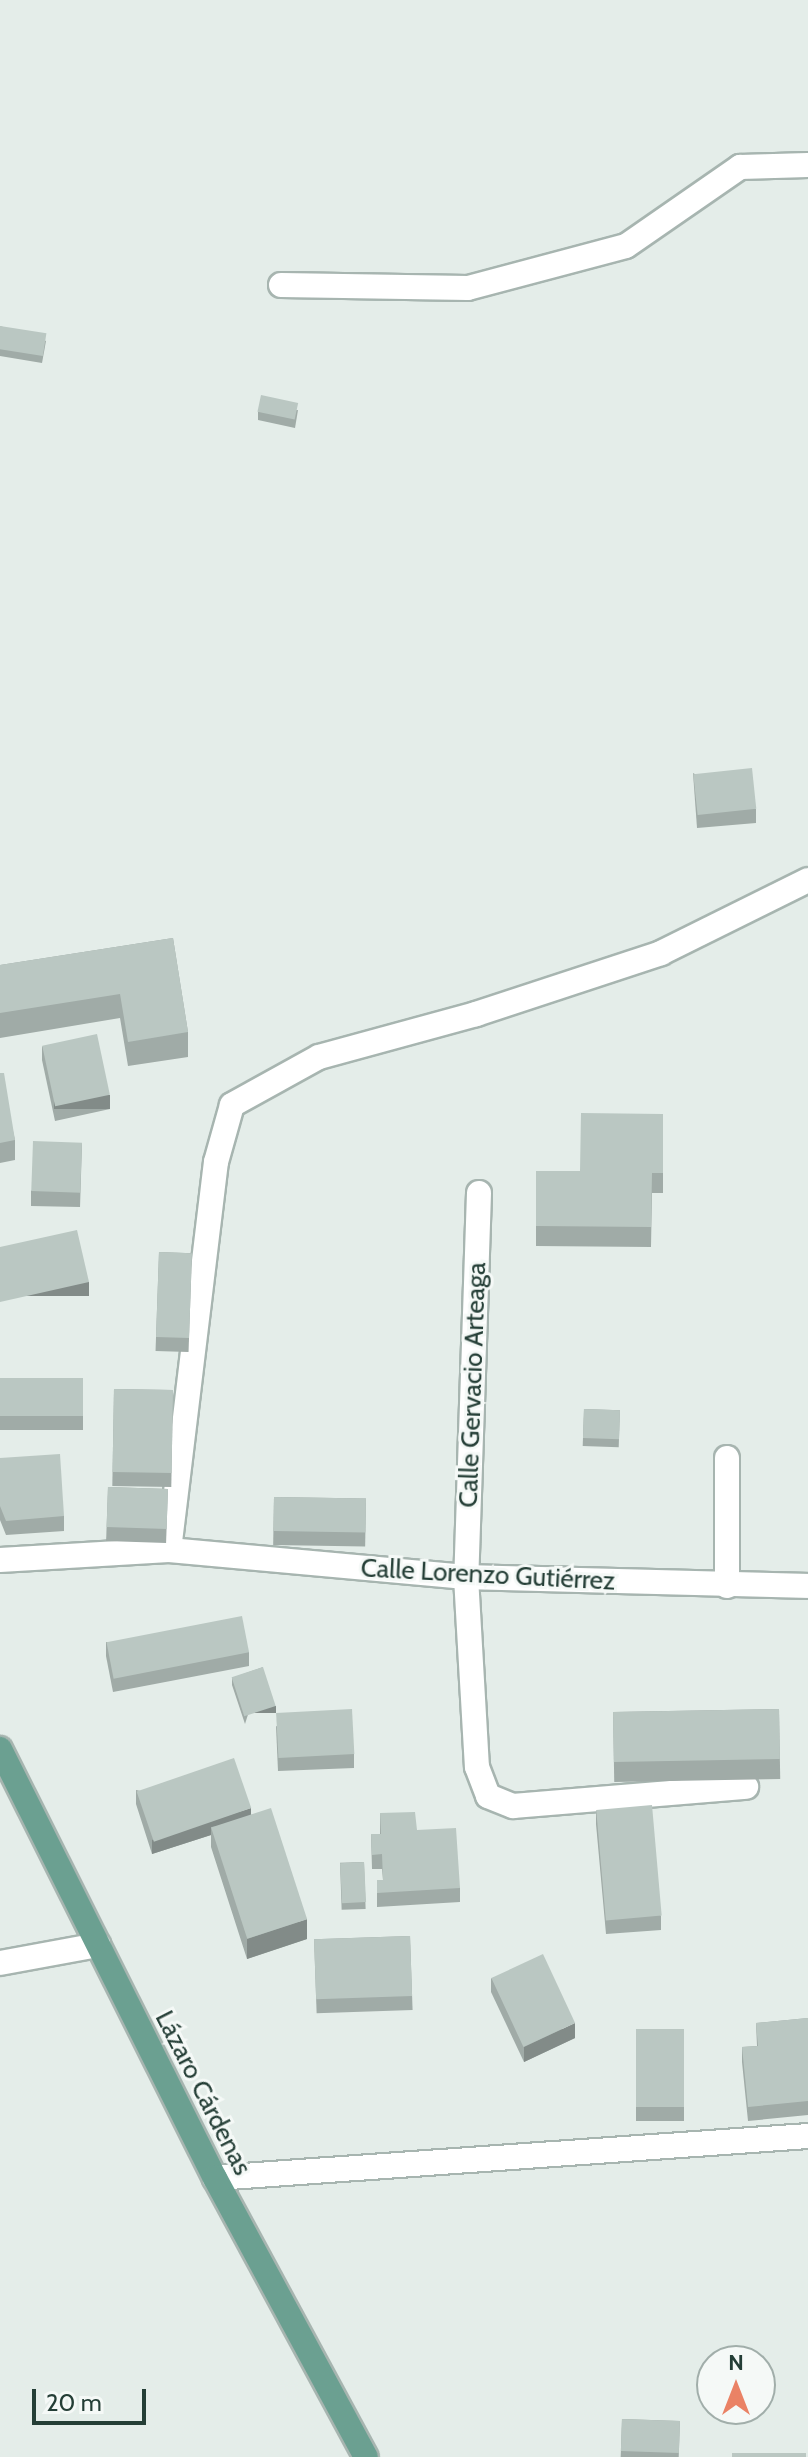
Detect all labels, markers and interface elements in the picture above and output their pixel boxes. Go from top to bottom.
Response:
street label: Calle Gervacio Arteaga [453,1262,493,1508]
street label: Calle Lorenzo Gutiérrez [360,1553,616,1597]
street label: Lázaro Cárdenas [148,2006,258,2180]
north arrow [696,2345,776,2425]
text: N [728,2349,744,2376]
scale bar [36,2373,150,2423]
text: 20 m [46,2388,102,2417]

